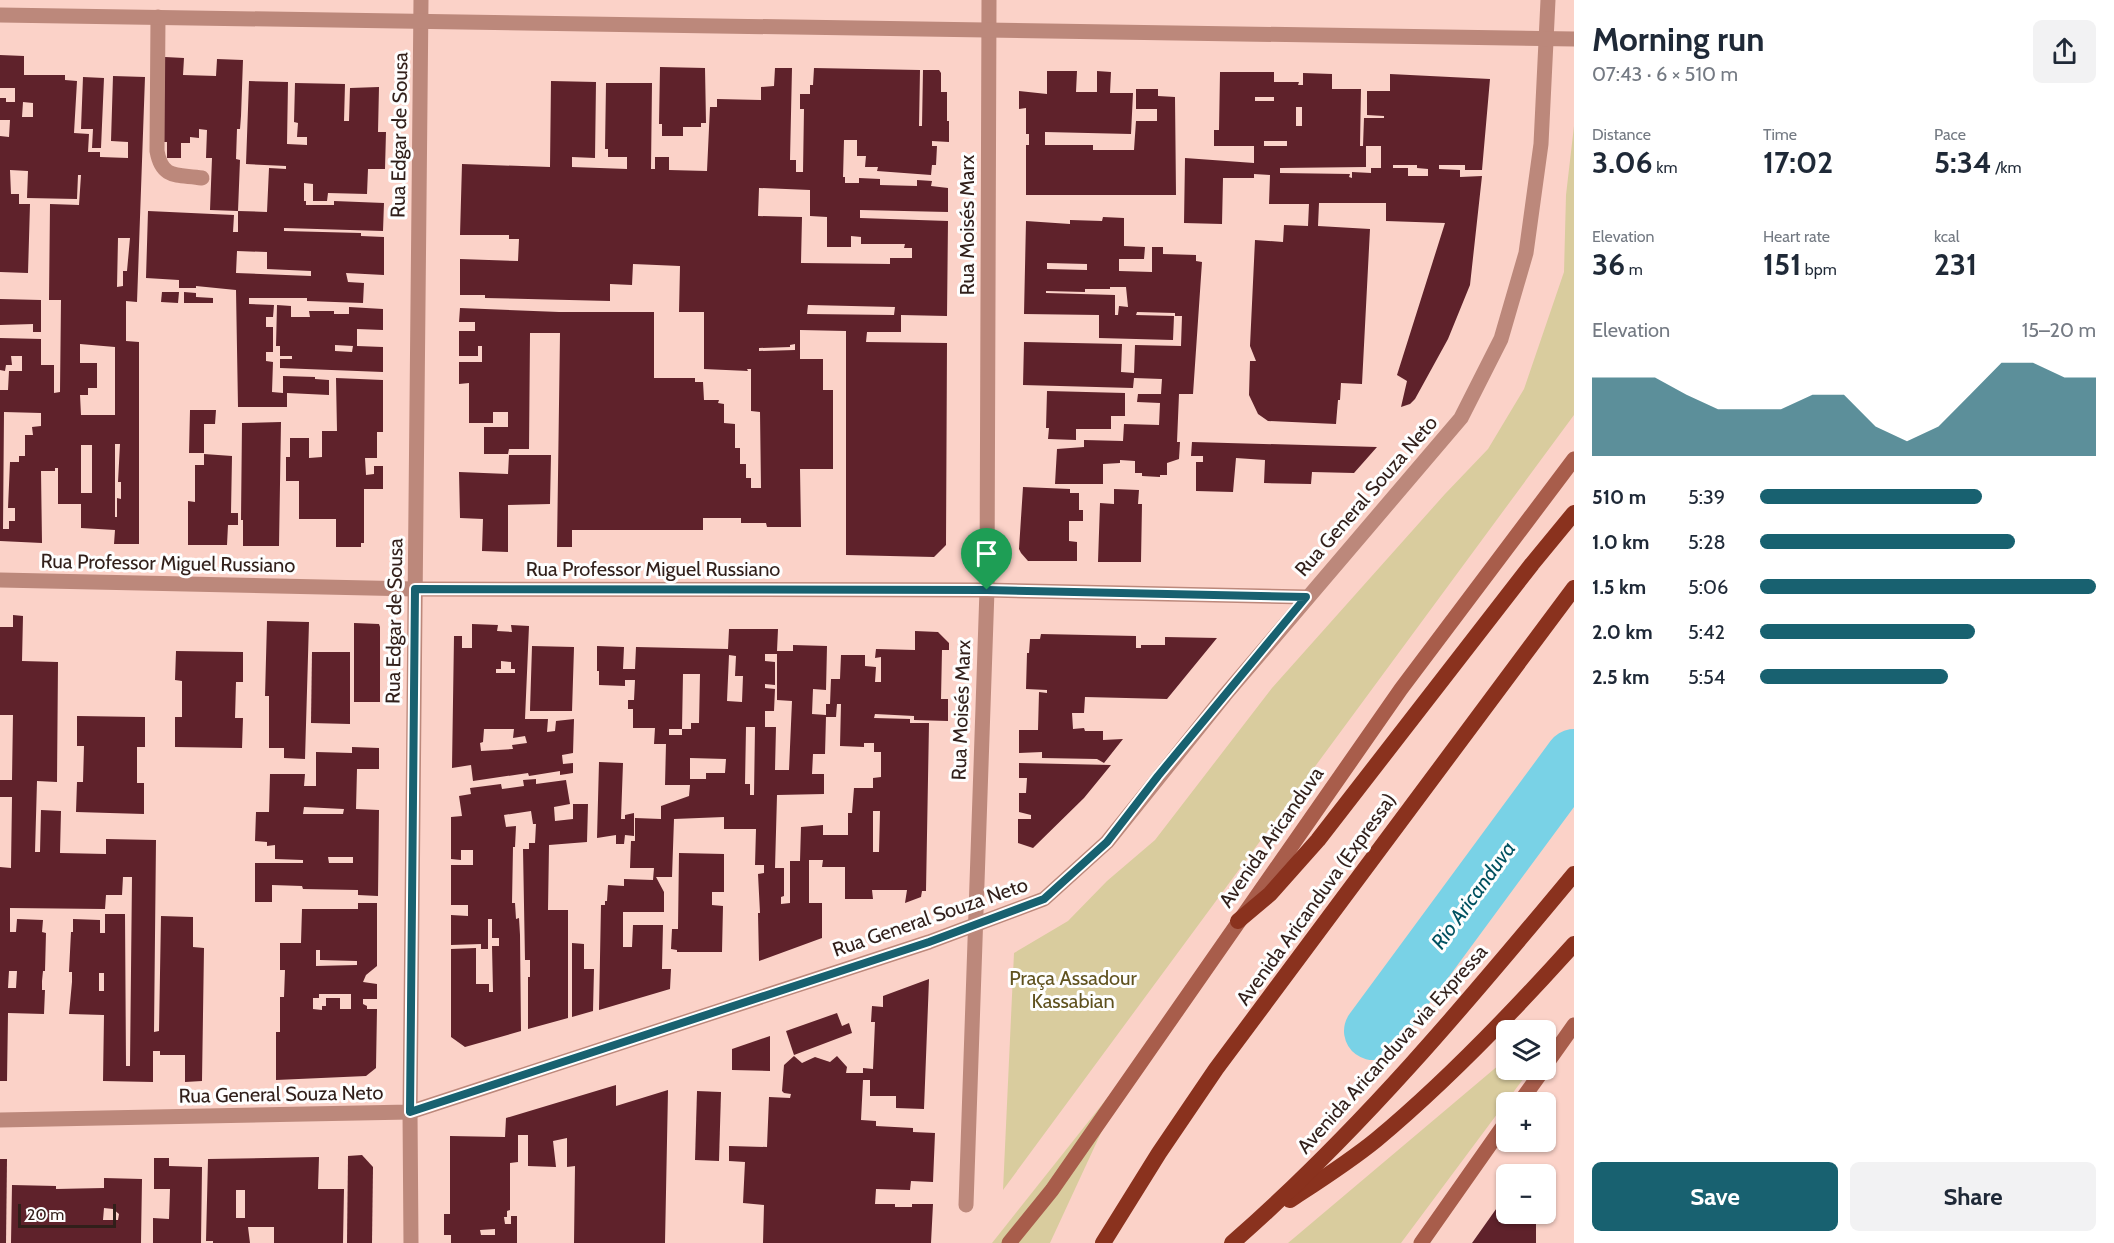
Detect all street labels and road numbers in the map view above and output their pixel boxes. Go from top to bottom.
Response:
street label: Rua Edgar de Sousa [386,52,412,218]
street label: Rua Moisés Marx [955,154,979,295]
street label: Rua General Souza Neto [1290,411,1442,581]
street label: Rua Edgar de Sousa [381,538,407,704]
street label: Rua Professor Miguel Russiano [40,549,296,577]
street label: Rua Professor Miguel Russiano [526,557,780,581]
street label: Rua Moisés Marx [947,639,975,781]
street label: Avenida Aricanduva [1214,762,1329,912]
street label: Avenida Aricanduva (Expressa) [1231,788,1401,1010]
street label: Rua General Souza Neto [829,872,1031,962]
street label: Avenida Aricanduva via Expressa [1292,939,1492,1158]
street label: Rua General Souza Neto [178,1080,384,1108]

